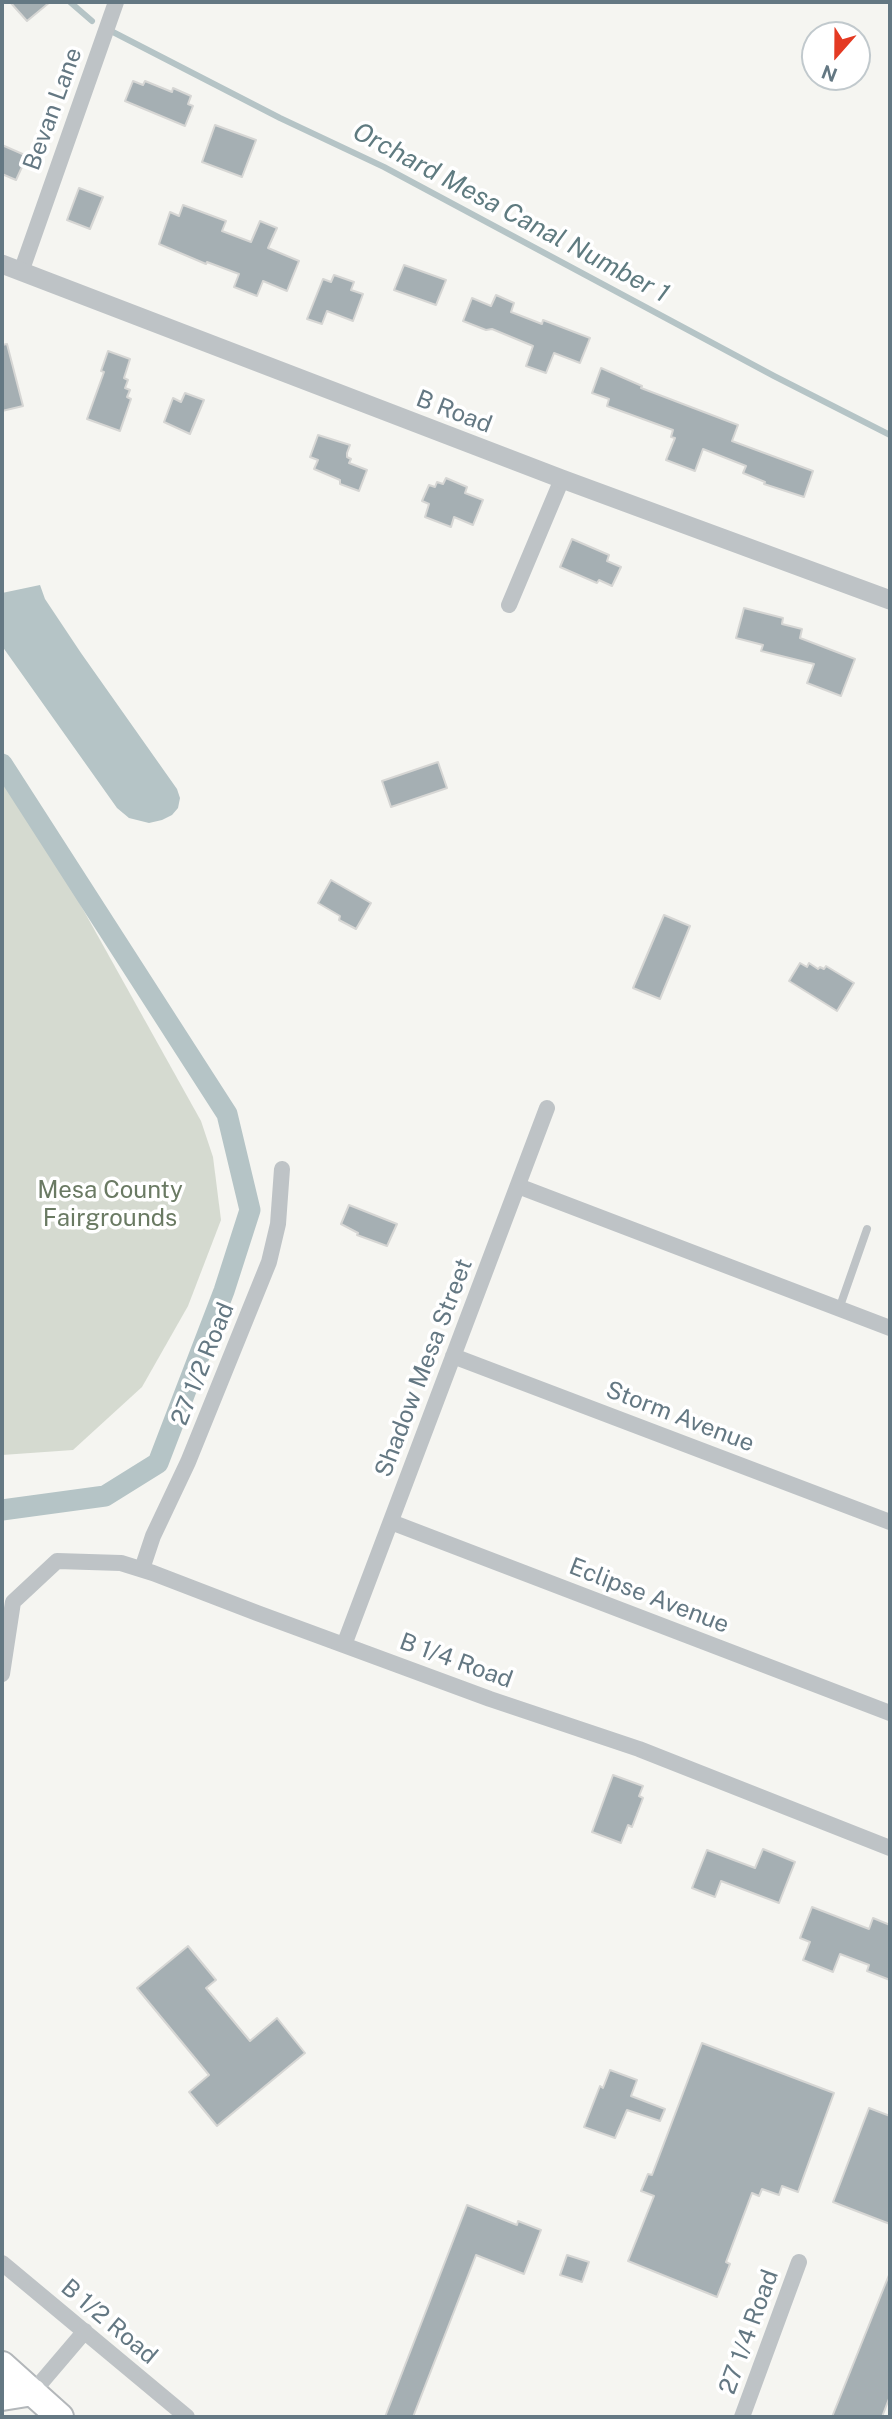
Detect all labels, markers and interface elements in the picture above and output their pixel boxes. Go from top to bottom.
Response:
north arrow [801,21,871,91]
street label: Bevan Lane [17,44,89,174]
text: N [818,61,840,87]
water label: Orchard Mesa Canal Number 1 [347,116,675,310]
street label: B Road [412,384,496,440]
park label: Mesa County Fairgrounds [37,1177,183,1233]
street label: Shadow Mesa Street [369,1255,479,1481]
street label: 27 1/2 Road [165,1298,241,1430]
street label: Storm Avenue [602,1375,758,1459]
street label: Eclipse Avenue [565,1552,733,1640]
street label: B 1/4 Road [396,1627,516,1695]
street label: 27 1/4 Road [713,2266,785,2398]
street label: B 1/2 Road [55,2273,163,2371]

